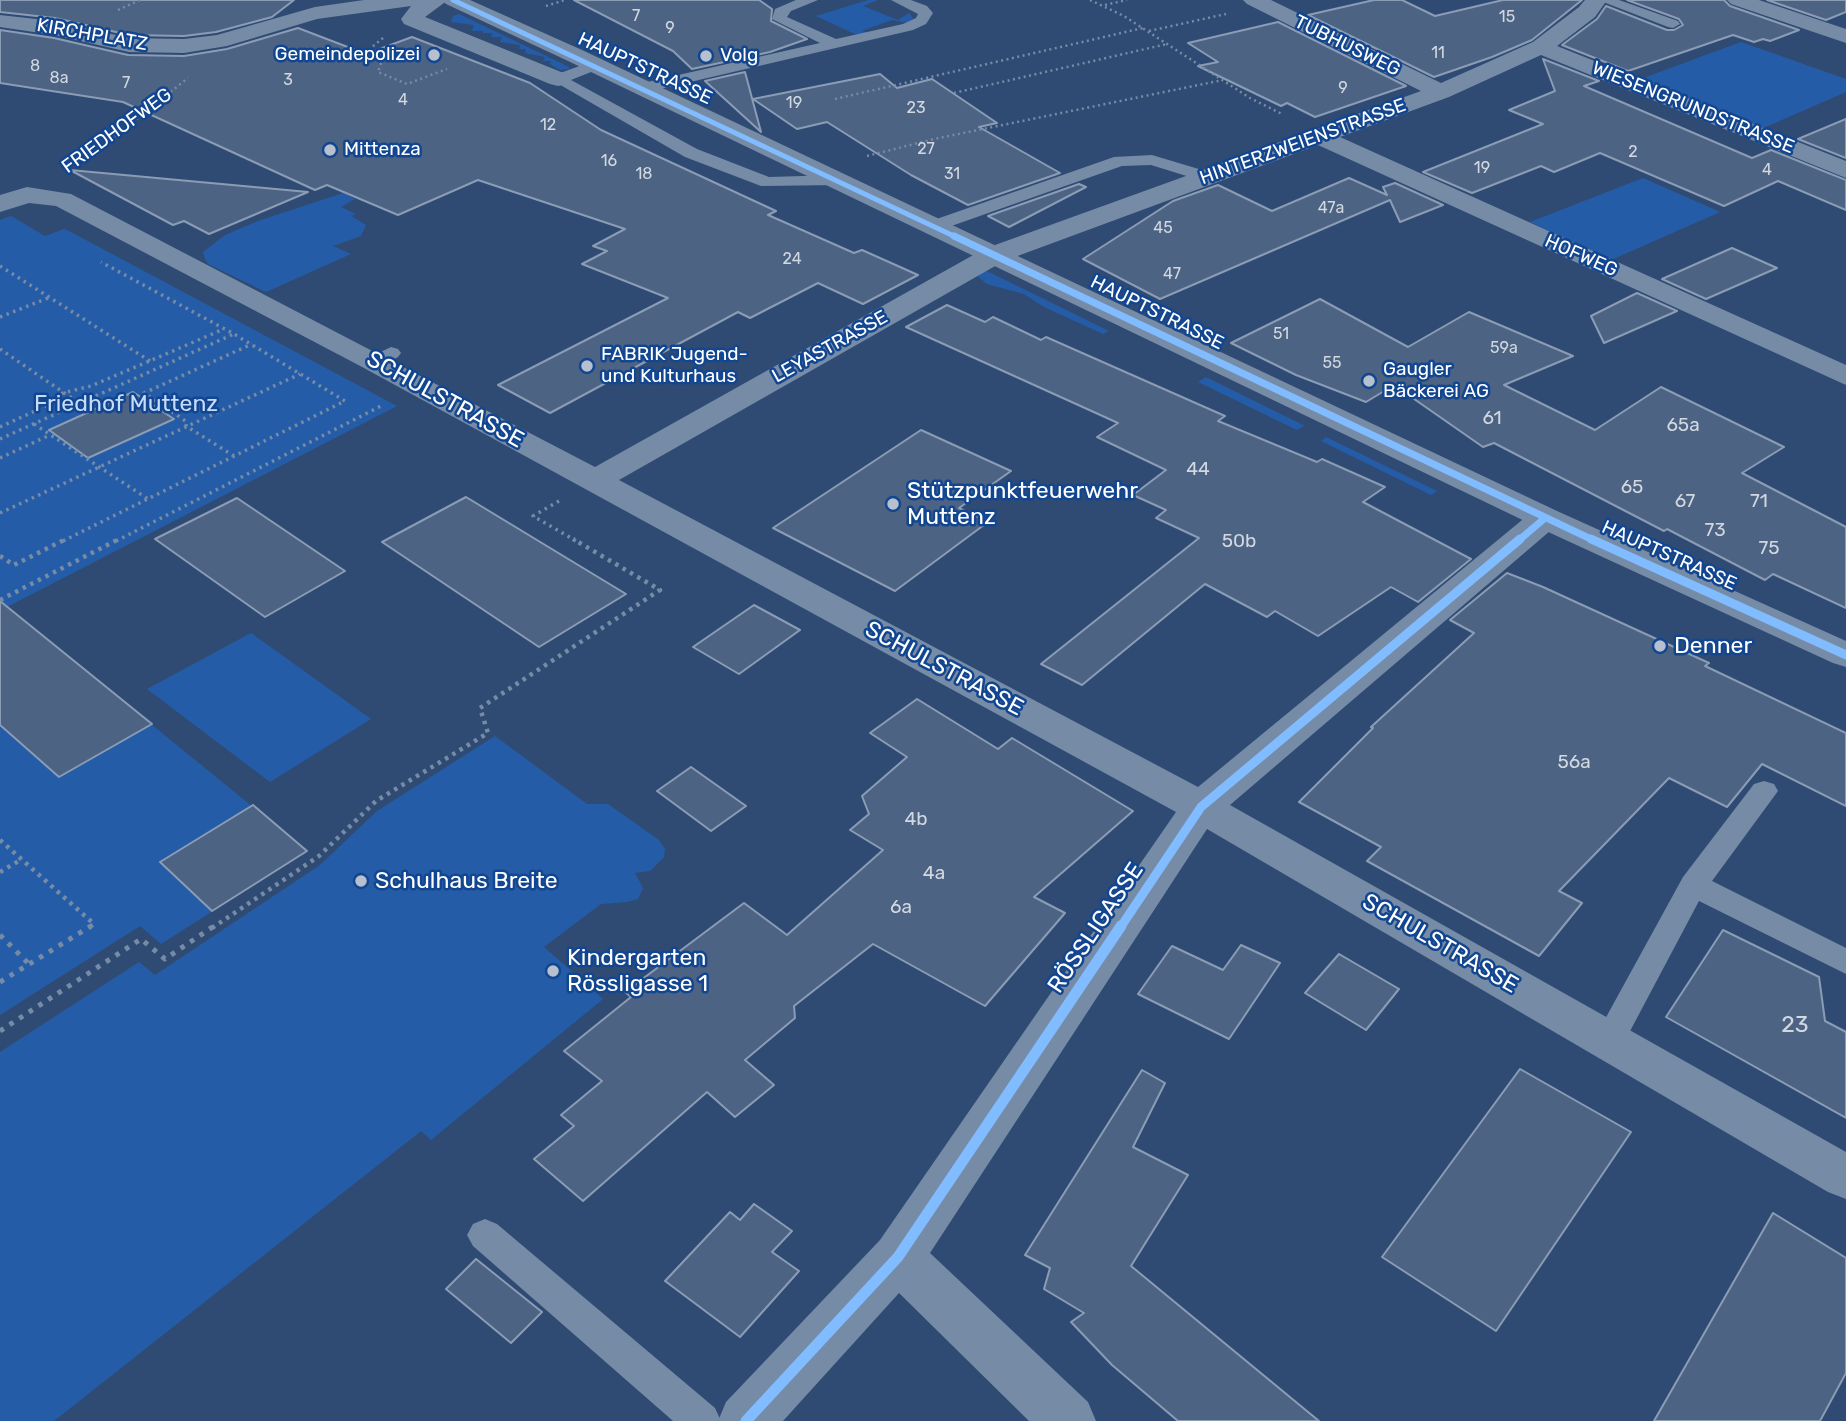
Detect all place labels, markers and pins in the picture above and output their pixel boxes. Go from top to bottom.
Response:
place label: Gemeindepolizei [275,44,420,66]
place label: Volg [720,45,758,67]
marker: Gemeindepolizei [426,47,442,63]
marker: Volg [698,48,714,64]
place label: Mittenza [344,139,421,161]
marker: Mittenza [322,142,338,158]
place label: FABRIK Jugend- und Kulturhaus [601,344,748,388]
marker: FABRIK Jugend- und Kulturhaus [579,358,595,374]
place label: Gaugler Bäckerei AG [1383,359,1489,403]
marker: Gaugler Bäckerei AG [1361,373,1377,389]
place label: Stützpunktfeuerwehr Muttenz [907,477,1138,531]
marker: Stützpunktfeuerwehr Muttenz [885,496,901,512]
place label: Denner [1674,632,1752,660]
marker: Denner [1652,638,1668,654]
place label: Schulhaus Breite [375,867,558,895]
marker: Schulhaus Breite [353,873,369,889]
place label: Kindergarten Rössligasse 1 [567,944,708,998]
marker: Kindergarten Rössligasse 1 [545,963,561,979]

